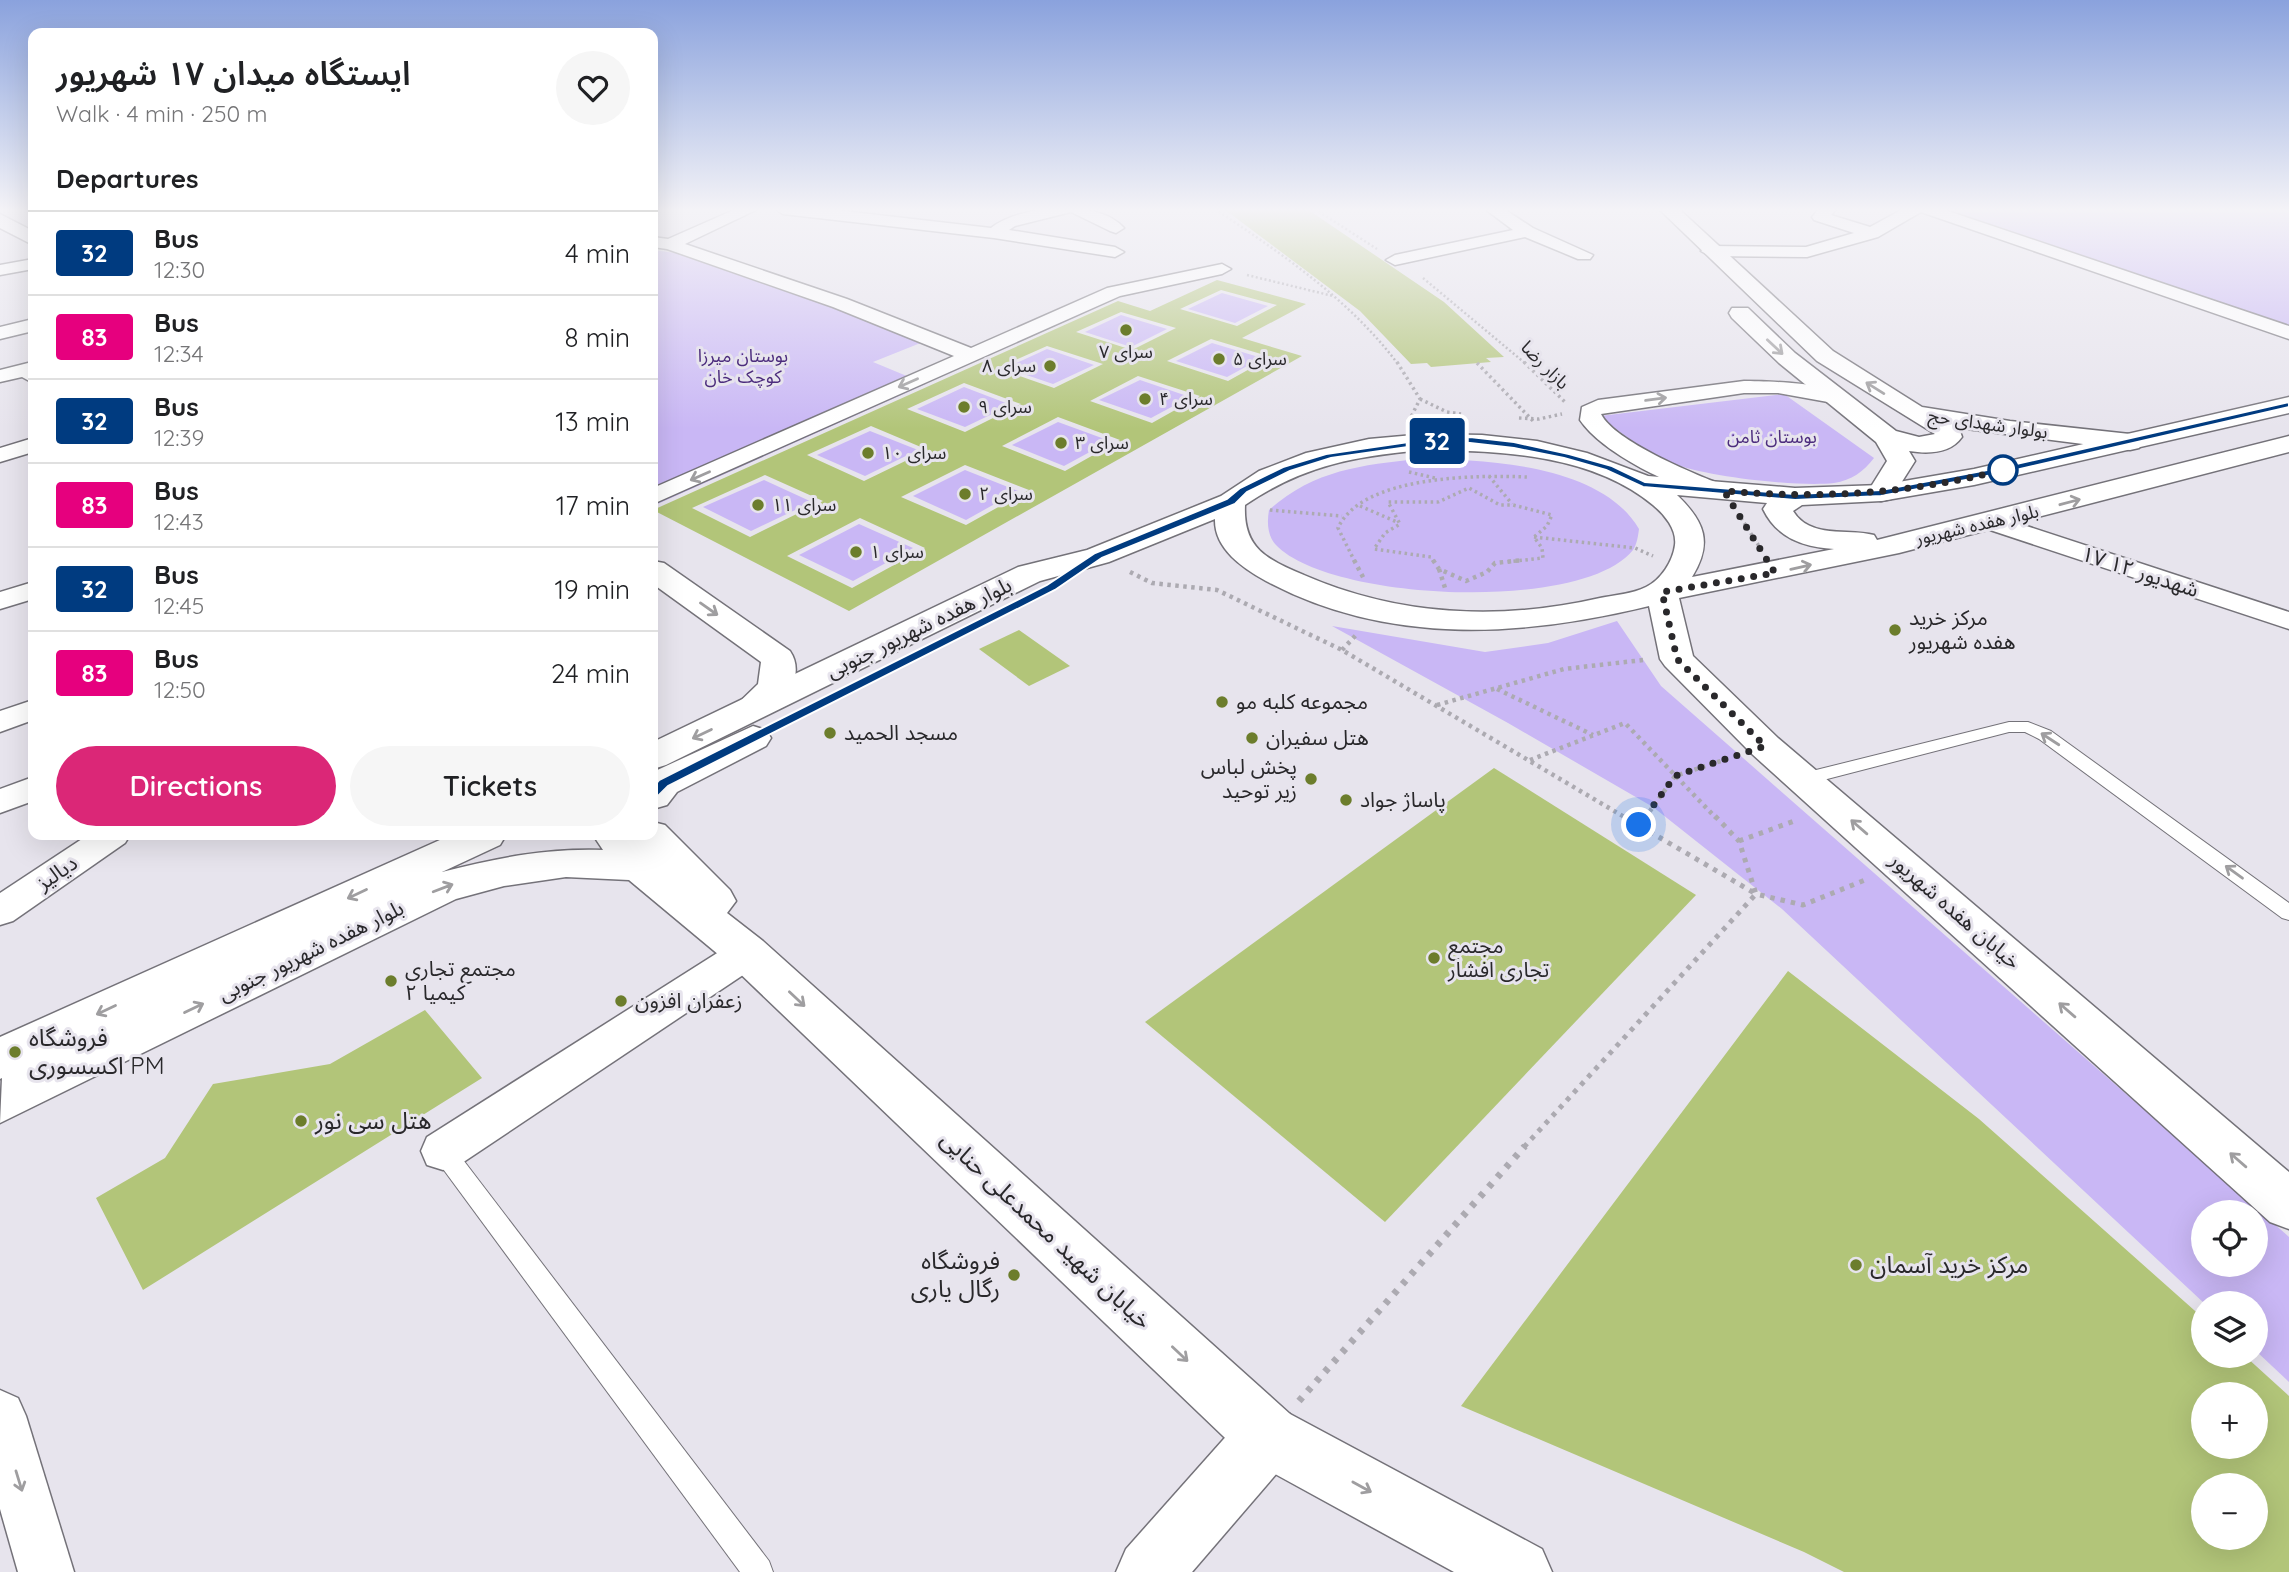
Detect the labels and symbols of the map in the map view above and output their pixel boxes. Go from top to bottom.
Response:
marker: سرای ۷ [1118,322,1134,338]
street label: بازار رضا [1516,335,1575,394]
one-way arrow [1766,338,1783,355]
place label: سرای ۷ [1099,340,1153,363]
park label: بوستان میرزا کوچک خان [698,344,788,388]
place label: سرای ۵ [1233,347,1287,370]
marker: سرای ۵ [1211,351,1227,367]
place label: سرای ۸ [982,354,1036,377]
marker: سرای ۸ [1042,358,1058,374]
one-way arrow [897,377,919,390]
one-way arrow [1865,381,1885,395]
place label: سرای ۴ [1159,387,1213,410]
marker: سرای ۴ [1137,391,1153,407]
one-way arrow [1644,393,1667,406]
place label: سرای ۹ [978,395,1032,418]
marker: سرای ۹ [956,399,972,415]
street label: بولوار شهدای حج [1927,404,2049,445]
line badge: 32 [1406,418,1468,464]
park label: بوستان ثامن [1727,425,1817,448]
place label: سرای ۳ [1075,431,1129,454]
marker: سرای ۳ [1053,435,1069,451]
place label: سرای ۱۰ [882,441,946,464]
marker: سرای ۱۰ [860,445,876,461]
unlabelled marker [1988,455,2018,485]
one-way arrow [690,470,711,483]
place label: سرای ۲ [979,482,1033,505]
marker: سرای ۲ [957,486,973,502]
place label: سرای ۱۱ [772,493,836,516]
one-way arrow [2058,495,2081,508]
marker: سرای ۱۱ [750,497,766,513]
street label: بلوار هفده شهریور [1912,499,2041,550]
place label: سرای ۱ [870,540,924,563]
street label: ۱۷ شهدیور ۱۲ [2078,540,2202,602]
marker: سرای ۱ [848,544,864,560]
one-way arrow [1789,560,1812,573]
street label: بلوار هفده شهریور جنوبی [822,571,1016,683]
one-way arrow [699,602,718,616]
place label: مرکز خرید هفده شهریور [1908,604,2016,654]
marker: مرکز خرید هفده شهریور [1887,622,1903,638]
place label: مجموعه کلبه مو [1236,688,1368,714]
marker: مجموعه کلبه مو [1214,694,1230,710]
place label: مسجد الحمید [844,719,958,745]
place label: هتل سفیران [1266,724,1369,750]
marker: مسجد الحمید [822,725,838,741]
one-way arrow [692,727,713,741]
marker: هتل سفیران [1244,730,1260,746]
one-way arrow [2041,731,2060,746]
place label: پخش لباس زیر توحید [1201,753,1297,803]
marker: پخش لباس زیر توحید [1303,771,1319,787]
place label: پاساژ جواد [1360,786,1446,813]
marker: پاساژ جواد [1338,792,1354,808]
your location [1621,807,1656,842]
one-way arrow [1850,819,1868,835]
street label: خیابان هفده شهریور [1884,846,2026,974]
street label: دیالیز [30,849,82,896]
one-way arrow [2225,865,2244,880]
one-way arrow [431,881,453,894]
one-way arrow [347,888,368,901]
street label: بلوار هفده شهریور جنوبی [214,894,408,1006]
place label: مجتمع تجاری افشار [1447,932,1549,982]
marker: مجتمع تجاری افشار [1426,950,1442,966]
place label: مجتمع تجاری کیمیا ۲ [405,955,516,1005]
marker: مجتمع تجاری کیمیا ۲ [383,973,399,989]
place label: زعفران افزون [635,987,743,1013]
one-way arrow [788,991,806,1007]
marker: زعفران افزون [613,993,629,1009]
one-way arrow [183,1001,204,1014]
one-way arrow [2059,1001,2076,1018]
one-way arrow [96,1004,117,1017]
place label: فروشگاه اکسسوری PM [29,1022,165,1080]
marker: فروشگاه اکسسوری PM [7,1044,23,1060]
place label: هتل سی نور [314,1105,431,1135]
marker: هتل سی نور [293,1113,309,1129]
street label: خیابان شهید محمدعلی حنایی [935,1124,1159,1335]
one-way arrow [2229,1152,2247,1168]
place label: فروشگاه رگال یاری [911,1245,1000,1303]
place label: مرکز خرید آسمان [1870,1249,2028,1279]
marker: مرکز خرید آسمان [1848,1257,1864,1273]
marker: فروشگاه رگال یاری [1006,1267,1022,1283]
one-way arrow [1171,1345,1188,1362]
one-way arrow [14,1470,27,1492]
one-way arrow [1351,1481,1372,1494]

